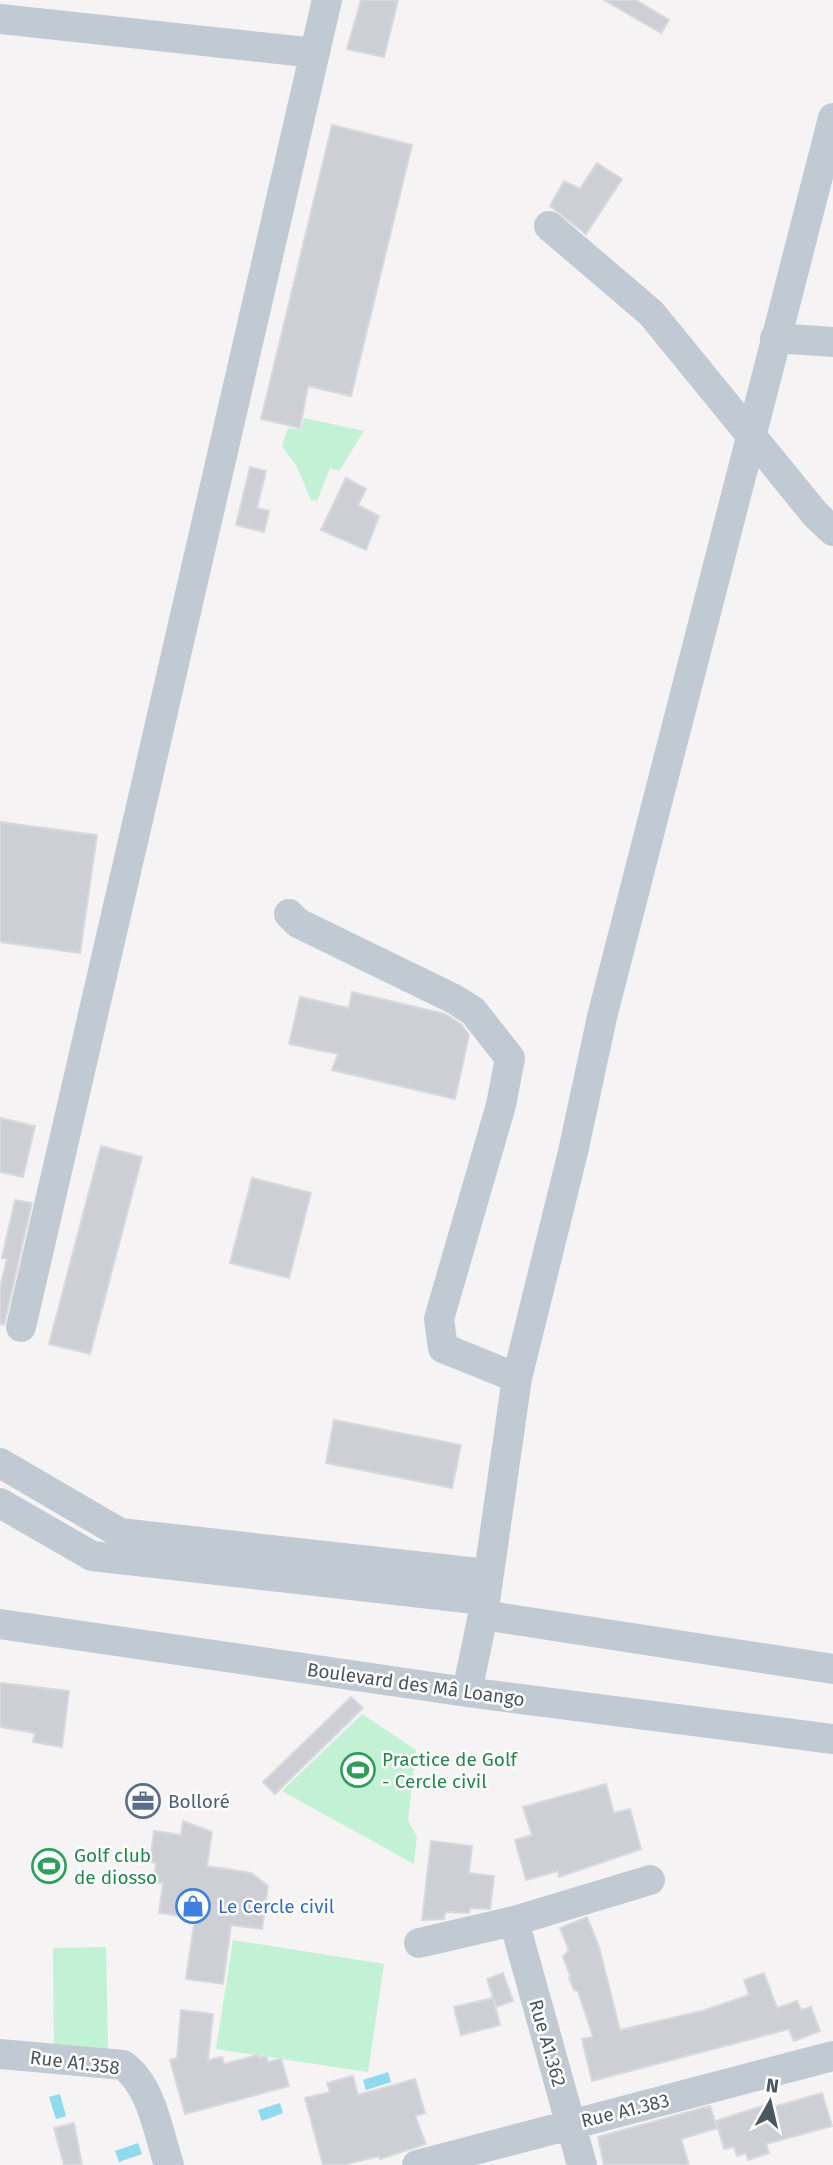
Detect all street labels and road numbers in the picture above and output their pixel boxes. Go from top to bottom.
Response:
street label: Boulevard des Mâ Loango [305,1658,526,1711]
street label: Rue A1.362 [524,1997,571,2089]
street label: Rue A1.358 [29,2046,121,2079]
street label: Rue A1.383 [579,2088,672,2133]

